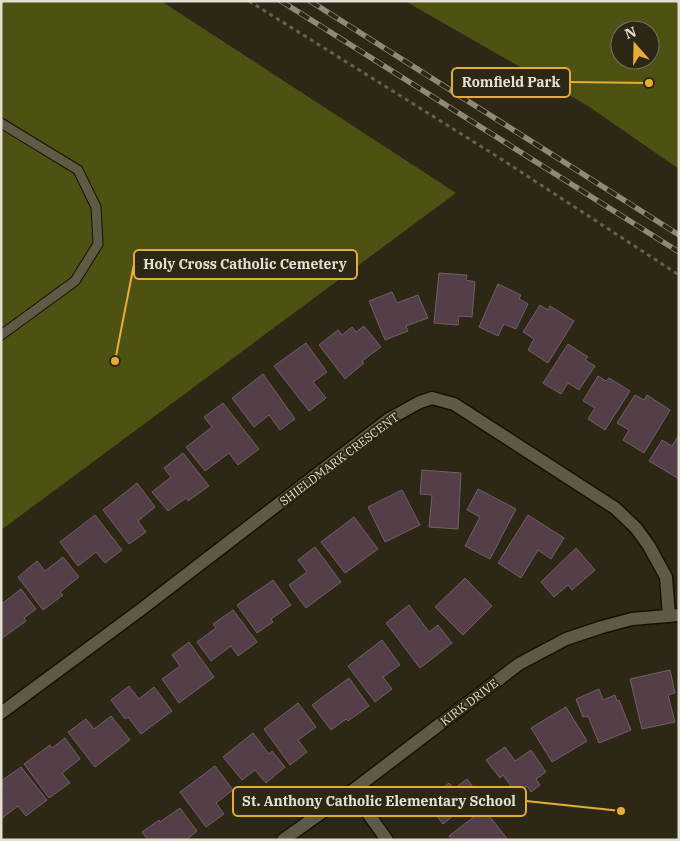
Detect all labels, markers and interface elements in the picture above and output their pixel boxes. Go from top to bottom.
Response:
north arrow [610,20,660,70]
text: N [622,22,639,43]
callout: Romfield Park [452,68,570,97]
text: Romfield Park [462,73,561,91]
callout: Holy Cross Catholic Cemetery [134,250,357,279]
text: Holy Cross Catholic Cemetery [143,255,347,273]
street label: SHIELDMARK CRESCENT [276,409,402,509]
street label: KIRK DRIVE [437,675,501,729]
callout: St. Anthony Catholic Elementary School [233,787,526,816]
text: St. Anthony Catholic Elementary School [242,792,516,810]

